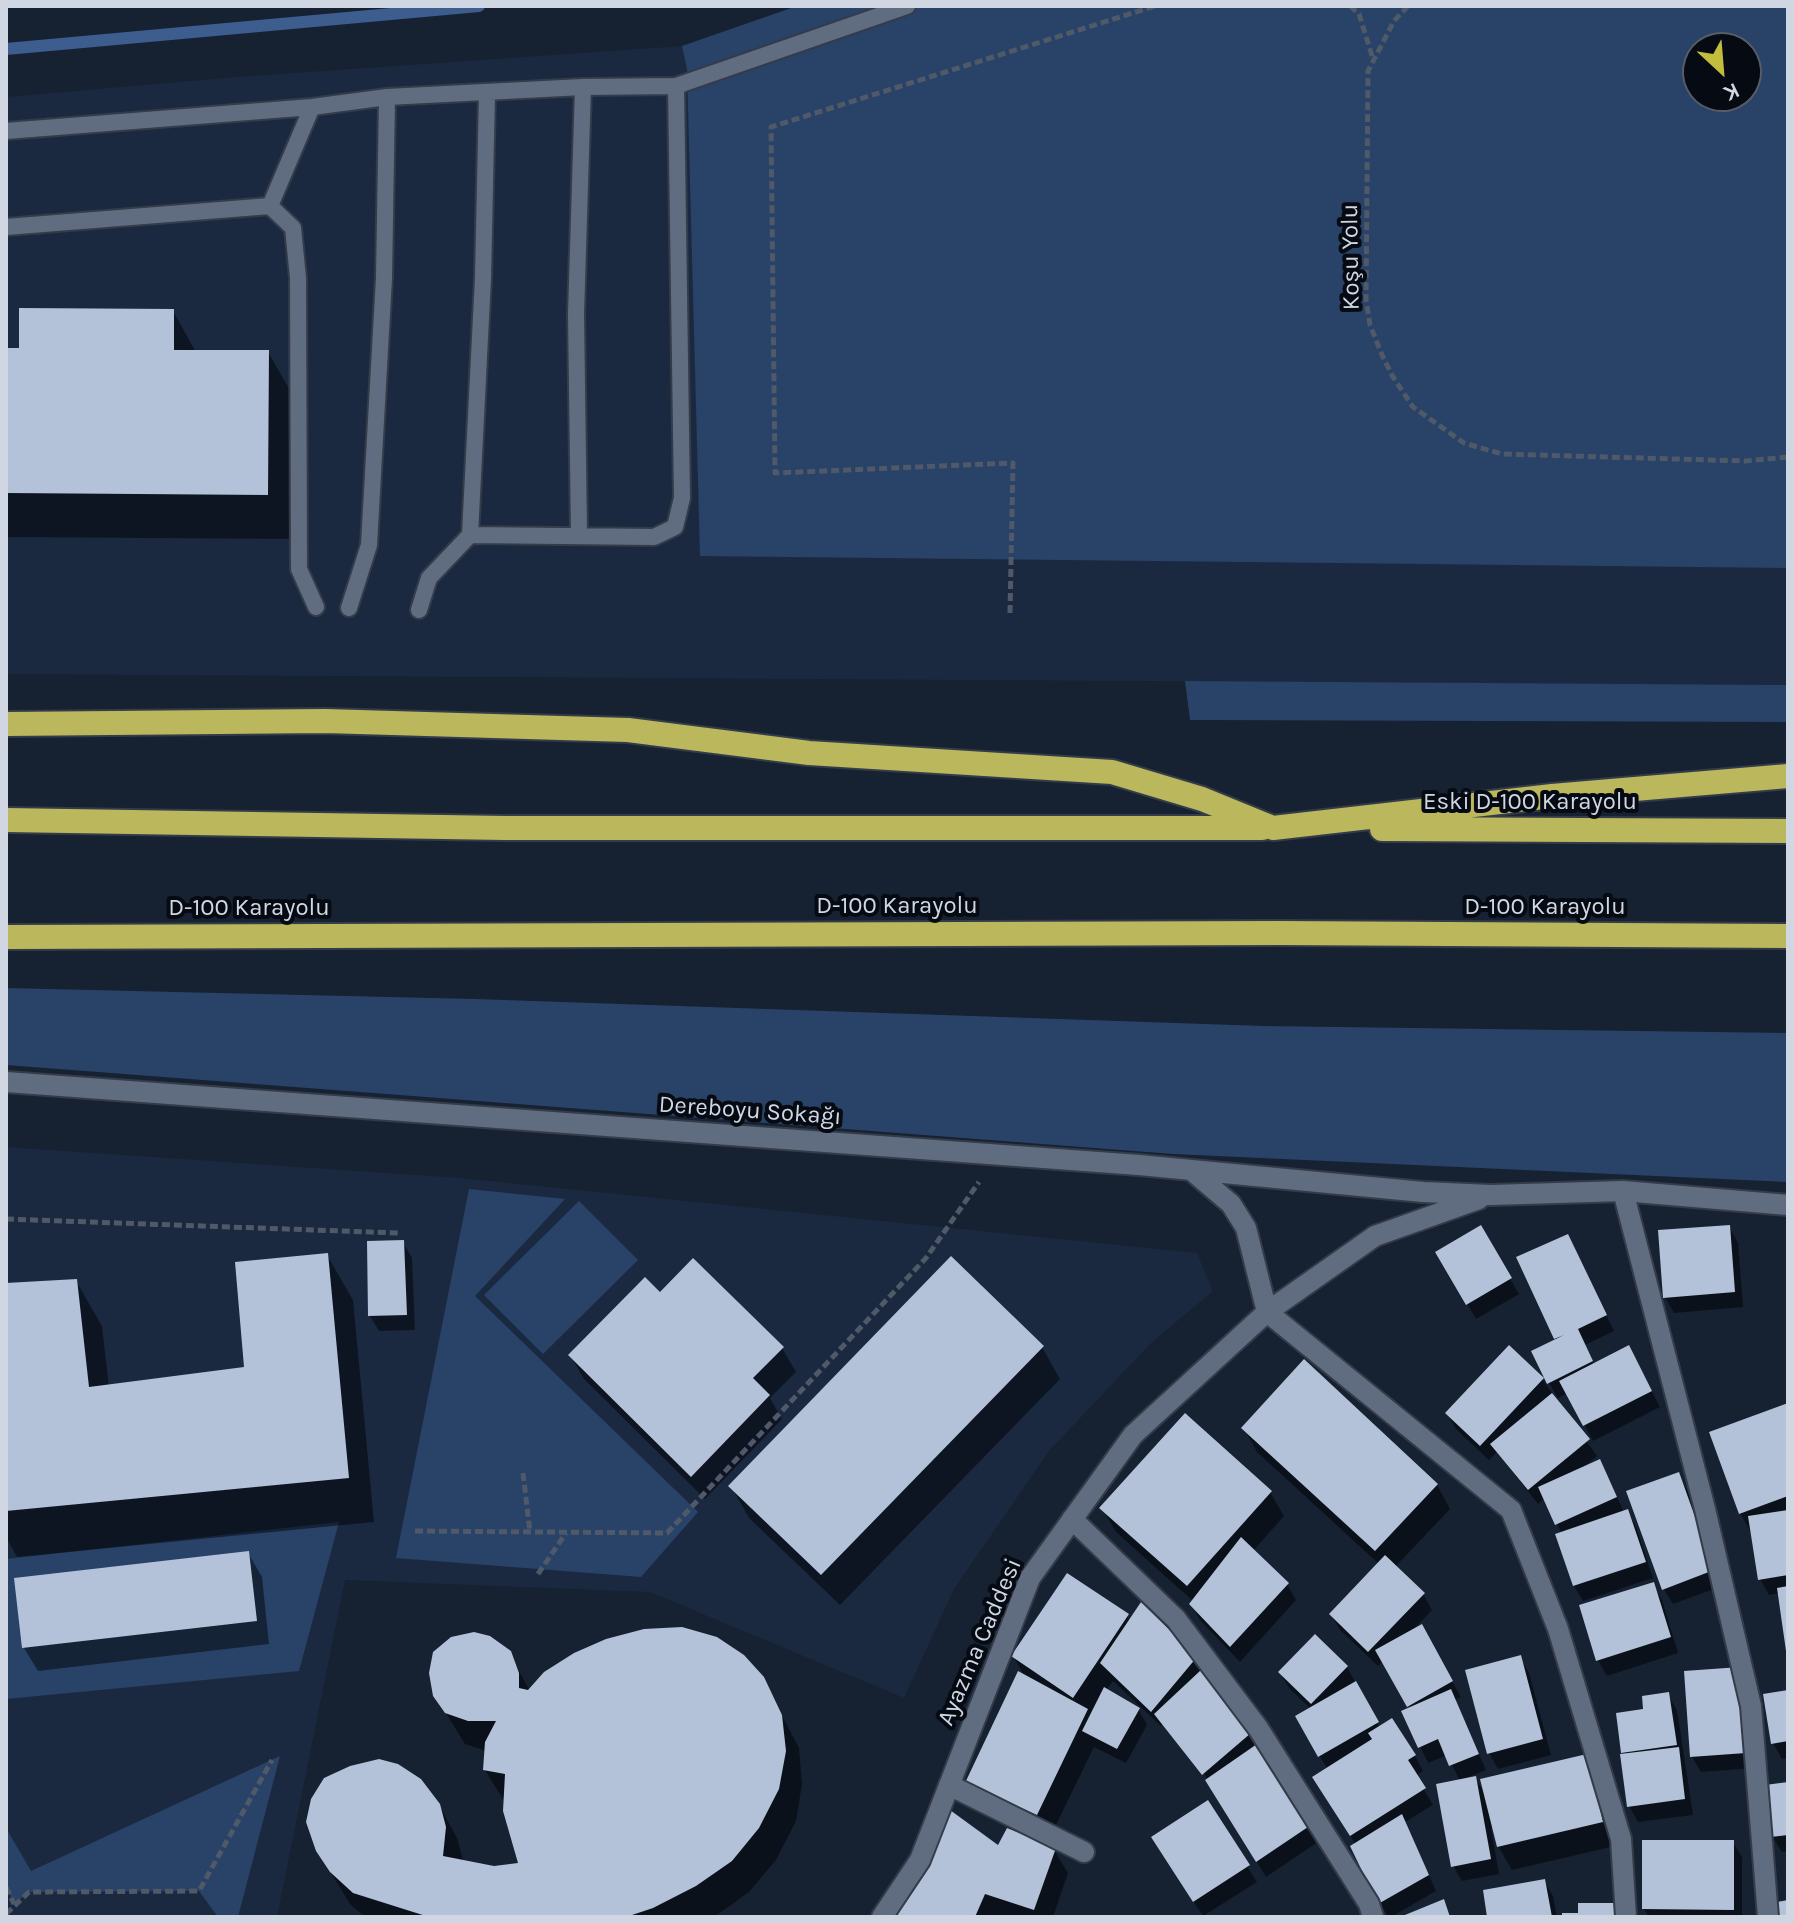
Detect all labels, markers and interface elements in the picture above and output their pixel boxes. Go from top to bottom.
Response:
north arrow [1682,32,1762,112]
text: K [1719,77,1744,107]
street label: Koşu Yolu [1336,204,1366,310]
street label: Eski D-100 Karayolu [1423,788,1637,816]
street label: D-100 Karayolu [816,892,978,920]
street label: D-100 Karayolu [1464,893,1626,921]
street label: D-100 Karayolu [168,894,330,922]
street label: Dereboyu Sokağı [658,1090,842,1132]
street label: Ayazma Caddesi [932,1554,1028,1730]

